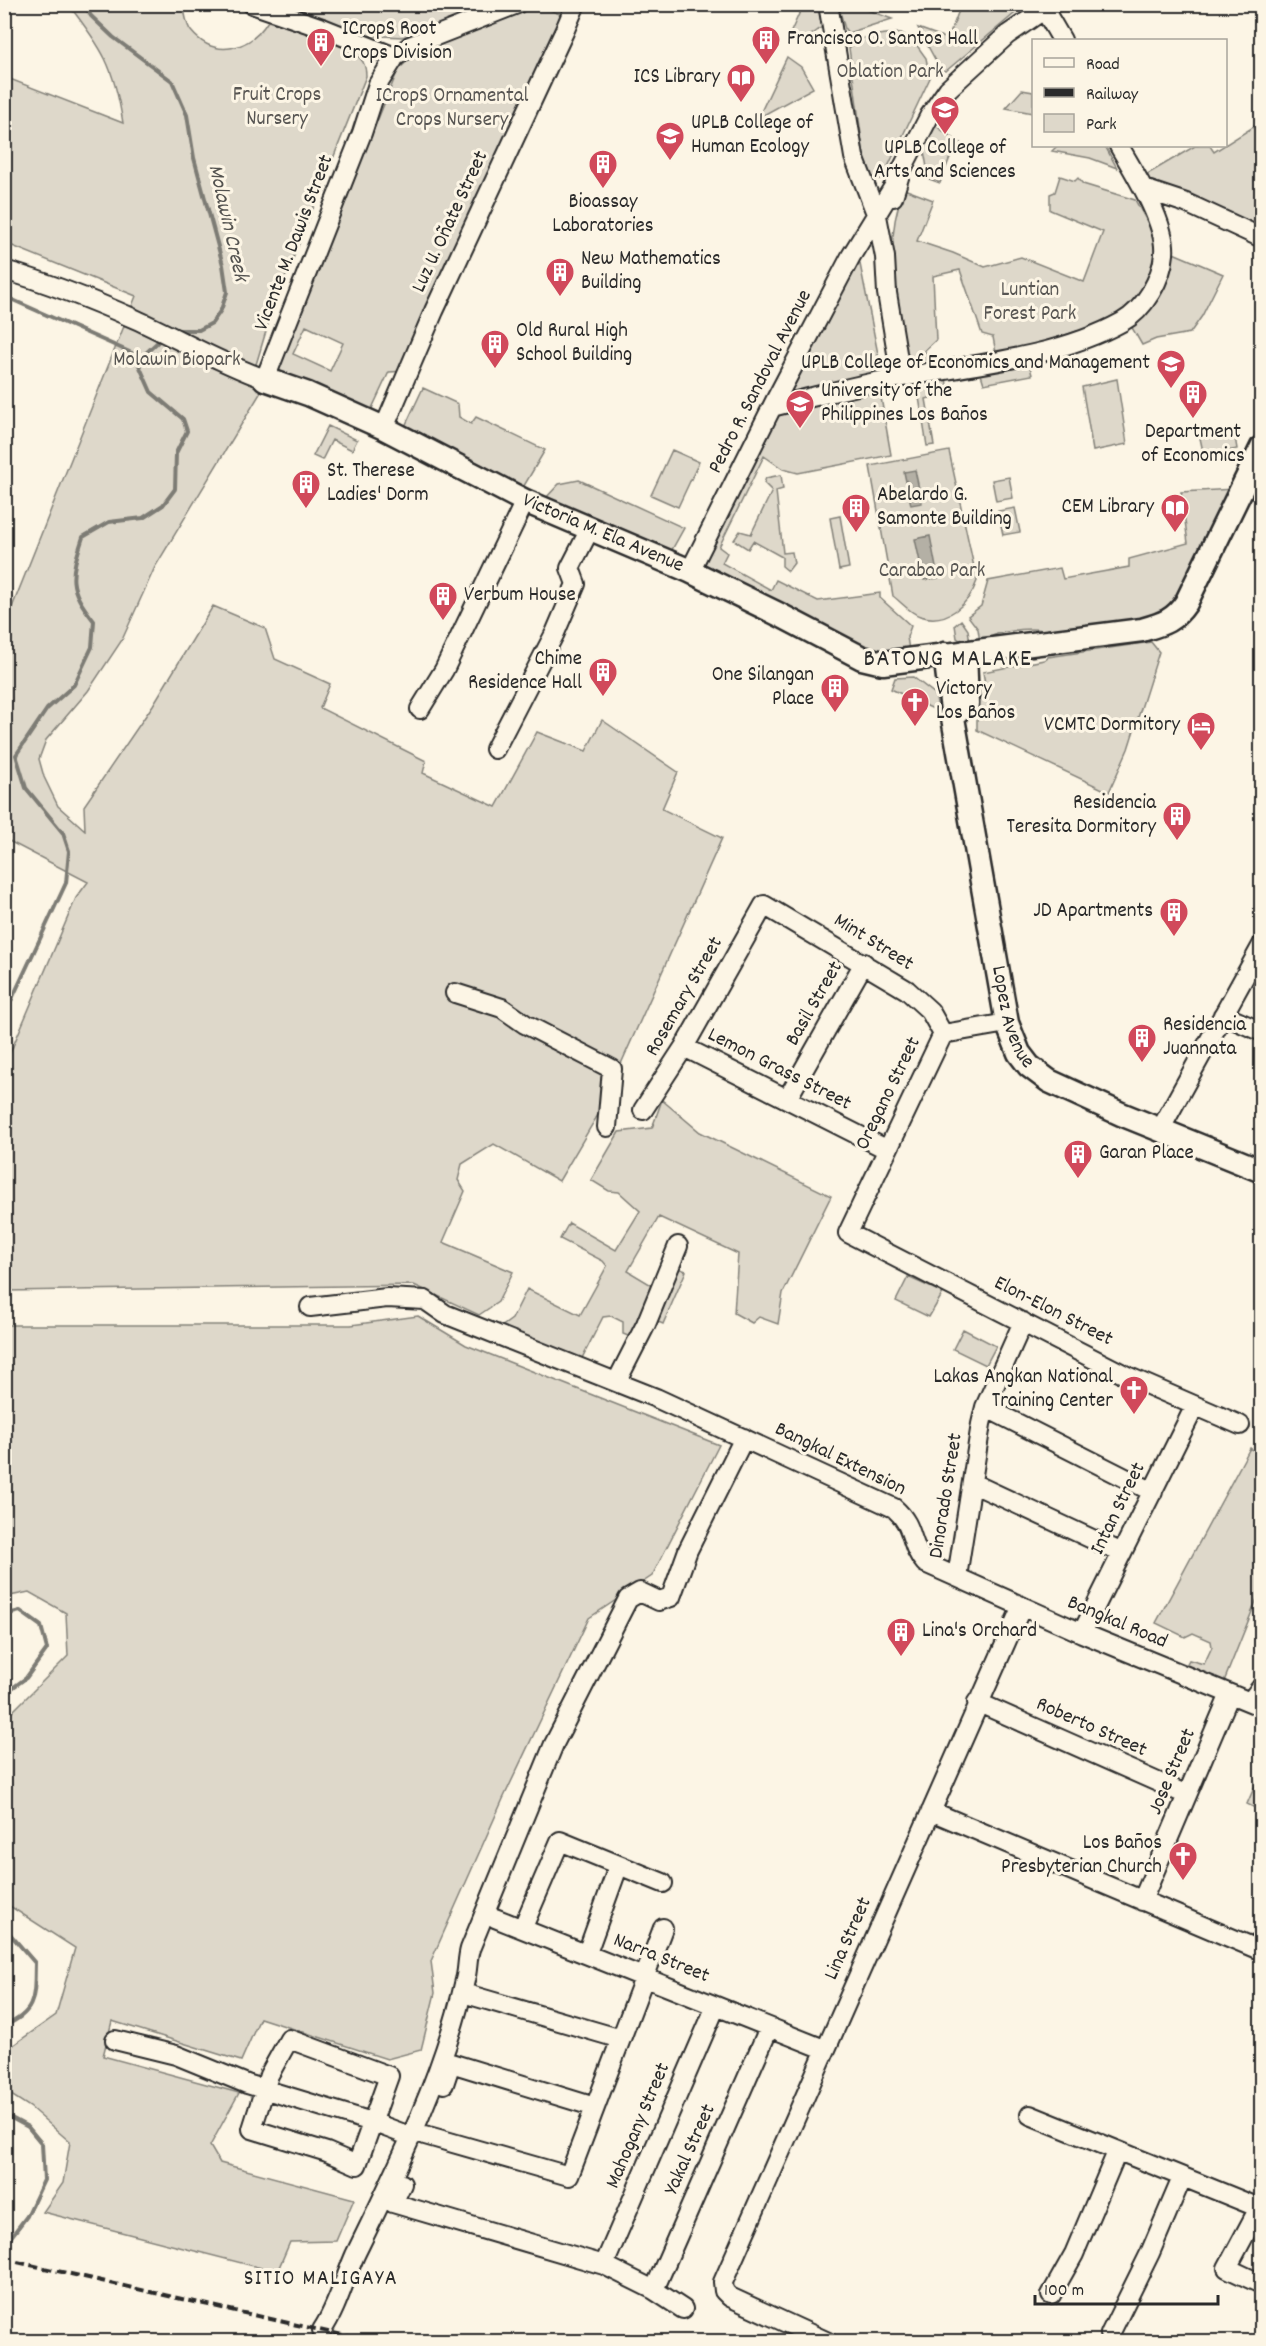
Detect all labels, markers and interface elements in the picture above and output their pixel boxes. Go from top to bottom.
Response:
place label: ICropS Root Crops Division [342,15,452,69]
building icon: Francisco O. Santos Hall [750,24,782,66]
place label: Francisco O. Santos Hall [787,25,978,55]
building icon: ICropS Root Crops Division [305,26,337,68]
legend [1032,39,1227,147]
text: Road [1086,53,1120,78]
park label: Oblation Park [836,58,944,88]
library icon: ICS Library [725,62,757,104]
place label: ICS Library [634,63,720,93]
park label: Fruit Crops Nursery [233,81,321,135]
park label: ICropS Ornamental Crops Nursery [375,82,529,136]
text: Railway [1086,83,1139,108]
school or university icon: UPLB College of Arts and Sciences [929,94,961,136]
place label: UPLB College of Human Ecology [691,109,814,163]
text: Park [1086,113,1117,138]
school or university icon: UPLB College of Human Ecology [654,120,686,162]
place label: UPLB College of Arts and Sciences [874,134,1016,188]
street label: Luz U. Oñate Street [405,146,497,298]
building icon: Bioassay Laboratories [587,148,619,190]
street label: Vicente M. Dawis Street [248,150,343,335]
water label: Molawin Creek [199,162,256,286]
place label: Bioassay Laboratories [552,188,654,242]
place label: New Mathematics Building [581,245,721,299]
building icon: New Mathematics Building [544,256,576,298]
park label: Luntian Forest Park [984,276,1076,330]
street label: Pedro R. Sandoval Avenue [702,285,820,479]
place label: Old Rural High School Building [516,317,632,371]
building icon: Old Rural High School Building [479,328,511,370]
park label: Molawin Biopark [113,346,241,376]
school or university icon: UPLB College of Economics and Management [1155,348,1187,390]
place label: UPLB College of Economics and Management [801,349,1150,379]
place label: University of the Philippines Los Baños [821,377,988,431]
building icon: Department of Economics [1177,378,1209,420]
school or university icon: University of the Philippines Los Baños [784,388,816,430]
place label: Department of Economics [1141,418,1245,472]
place label: St. Therese Ladies' Dorm [327,457,429,511]
building icon: St. Therese Ladies' Dorm [290,468,322,510]
place label: Abelardo G. Samonte Building [877,481,1012,535]
street label: Victoria M. Ela Avenue [517,486,688,582]
building icon: Abelardo G. Samonte Building [840,492,872,534]
library icon: CEM Library [1159,492,1191,534]
place label: CEM Library [1062,493,1154,523]
park label: Carabao Park [879,557,985,587]
building icon: Verbum House [427,580,459,622]
place label: Verbum House [464,581,576,611]
district label: BATONG MALAKE [864,643,1032,677]
place label: Chime Residence Hall [468,645,582,699]
building icon: Chime Residence Hall [587,656,619,698]
place label: One Silangan Place [712,661,814,715]
building icon: One Silangan Place [819,672,851,714]
place label: Victory Los Baños [936,675,1015,729]
church icon: Victory Los Baños [899,686,931,728]
hotel icon: VCMTC Dormitory [1185,710,1217,752]
place label: VCMTC Dormitory [1044,711,1180,741]
place label: Residencia Teresita Dormitory [1007,789,1157,843]
building icon: Residencia Teresita Dormitory [1161,800,1193,842]
building icon: JD Apartments [1158,896,1190,938]
place label: JD Apartments [1033,897,1153,927]
street label: Mint Street [827,907,919,980]
street label: Rosemary Street [638,931,732,1063]
street label: Basil Street [779,956,851,1052]
street label: Lopez Avenue [982,963,1041,1076]
place label: Residencia Juannata [1163,1011,1247,1065]
street label: Lemon Grass Street [702,1021,856,1119]
building icon: Residencia Juannata [1126,1022,1158,1064]
street label: Oregano Street [849,1032,930,1156]
building icon: Garan Place [1062,1138,1094,1180]
place label: Garan Place [1099,1139,1194,1169]
street label: Elon-Elon Street [988,1269,1118,1355]
place label: Lakas Angkan National Training Center [933,1363,1113,1417]
church icon: Lakas Angkan National Training Center [1118,1374,1150,1416]
street label: Bangkal Extension [769,1415,911,1505]
street label: Dinorado Street [922,1431,972,1561]
street label: Intan Street [1084,1458,1154,1560]
street label: Bangkal Road [1062,1588,1172,1658]
building icon: Lina's Orchard [885,1616,917,1658]
place label: Lina's Orchard [922,1617,1037,1647]
street label: Roberto Street [1031,1690,1152,1766]
street label: Jose Street [1141,1724,1205,1820]
place label: Los Baños Presbyterian Church [1001,1829,1162,1883]
church icon: Los Baños Presbyterian Church [1167,1840,1199,1882]
street label: Lina Street [817,1893,881,1985]
street label: Narra Street [608,1926,714,1992]
street label: Mahogany Street [599,2058,679,2194]
street label: Yakal Street [658,2099,724,2200]
district label: SITIO MALIGAYA [244,2264,398,2295]
scale bar [1035,2268,1218,2306]
text: 100 m [1044,2279,1084,2304]

